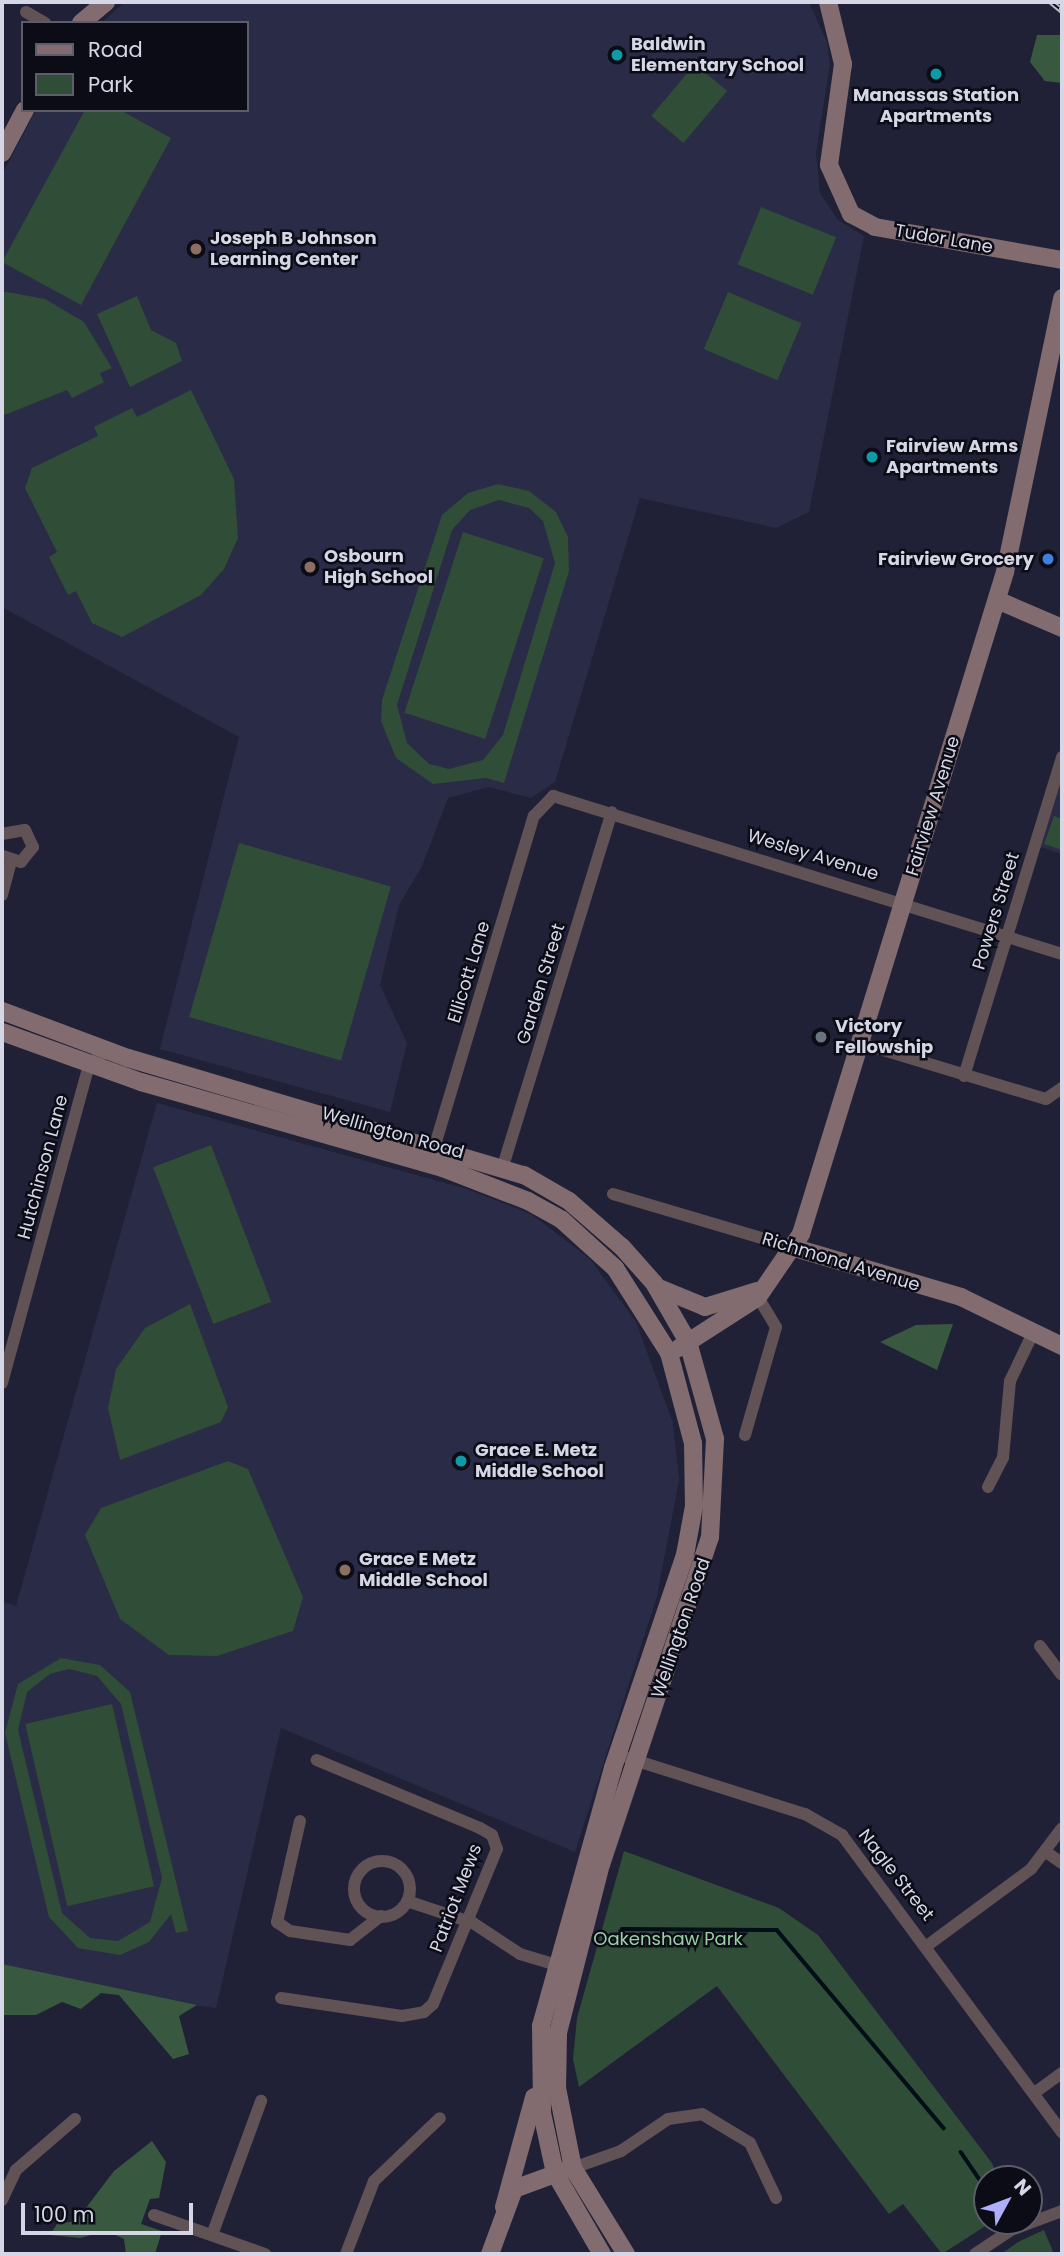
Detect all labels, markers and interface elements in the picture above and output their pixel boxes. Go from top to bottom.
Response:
legend [21,21,248,112]
place label: Baldwin Elementary School [631,34,804,76]
text: Road [88,35,143,64]
marker: Baldwin Elementary School [609,47,625,63]
marker: Manassas Station Apartments [928,66,944,82]
text: Park [88,70,133,99]
place label: Manassas Station Apartments [853,85,1019,128]
street label: Tudor Lane [893,220,995,258]
place label: Joseph B Johnson Learning Center [210,228,377,270]
marker: Joseph B Johnson Learning Center [188,241,204,257]
place label: Fairview Arms Apartments [886,436,1018,478]
marker: Fairview Arms Apartments [864,449,880,465]
place label: Osbourn High School [324,546,433,588]
place label: Fairview Grocery [878,548,1034,570]
marker: Fairview Grocery [1040,551,1056,567]
marker: Osbourn High School [302,559,318,575]
street label: Fairview Avenue [901,733,965,879]
street label: Wesley Avenue [745,825,881,885]
street label: Powers Street [968,850,1024,972]
street label: Ellicott Lane [443,918,495,1026]
street label: Garden Street [512,921,570,1047]
place label: Victory Fellowship [835,1016,933,1058]
marker: Victory Fellowship [813,1029,829,1045]
street label: Hutchinson Lane [13,1092,73,1242]
street label: Wellington Road [319,1102,467,1164]
street label: Richmond Avenue [759,1228,923,1296]
place label: Grace E. Metz Middle School [475,1440,604,1482]
marker: Grace E. Metz Middle School [453,1453,469,1469]
place label: Grace E Metz Middle School [359,1549,488,1592]
street label: Wellington Road [647,1555,715,1701]
marker: Grace E Metz Middle School [337,1562,353,1578]
street label: Nagle Street [854,1825,938,1925]
street label: Patriot Mews [425,1841,487,1955]
park label: Oakenshaw Park [593,1928,743,1950]
north arrow [973,2165,1043,2235]
text: N [1008,2173,1038,2201]
scale bar [24,2190,196,2234]
text: 100 m [34,2200,94,2229]

